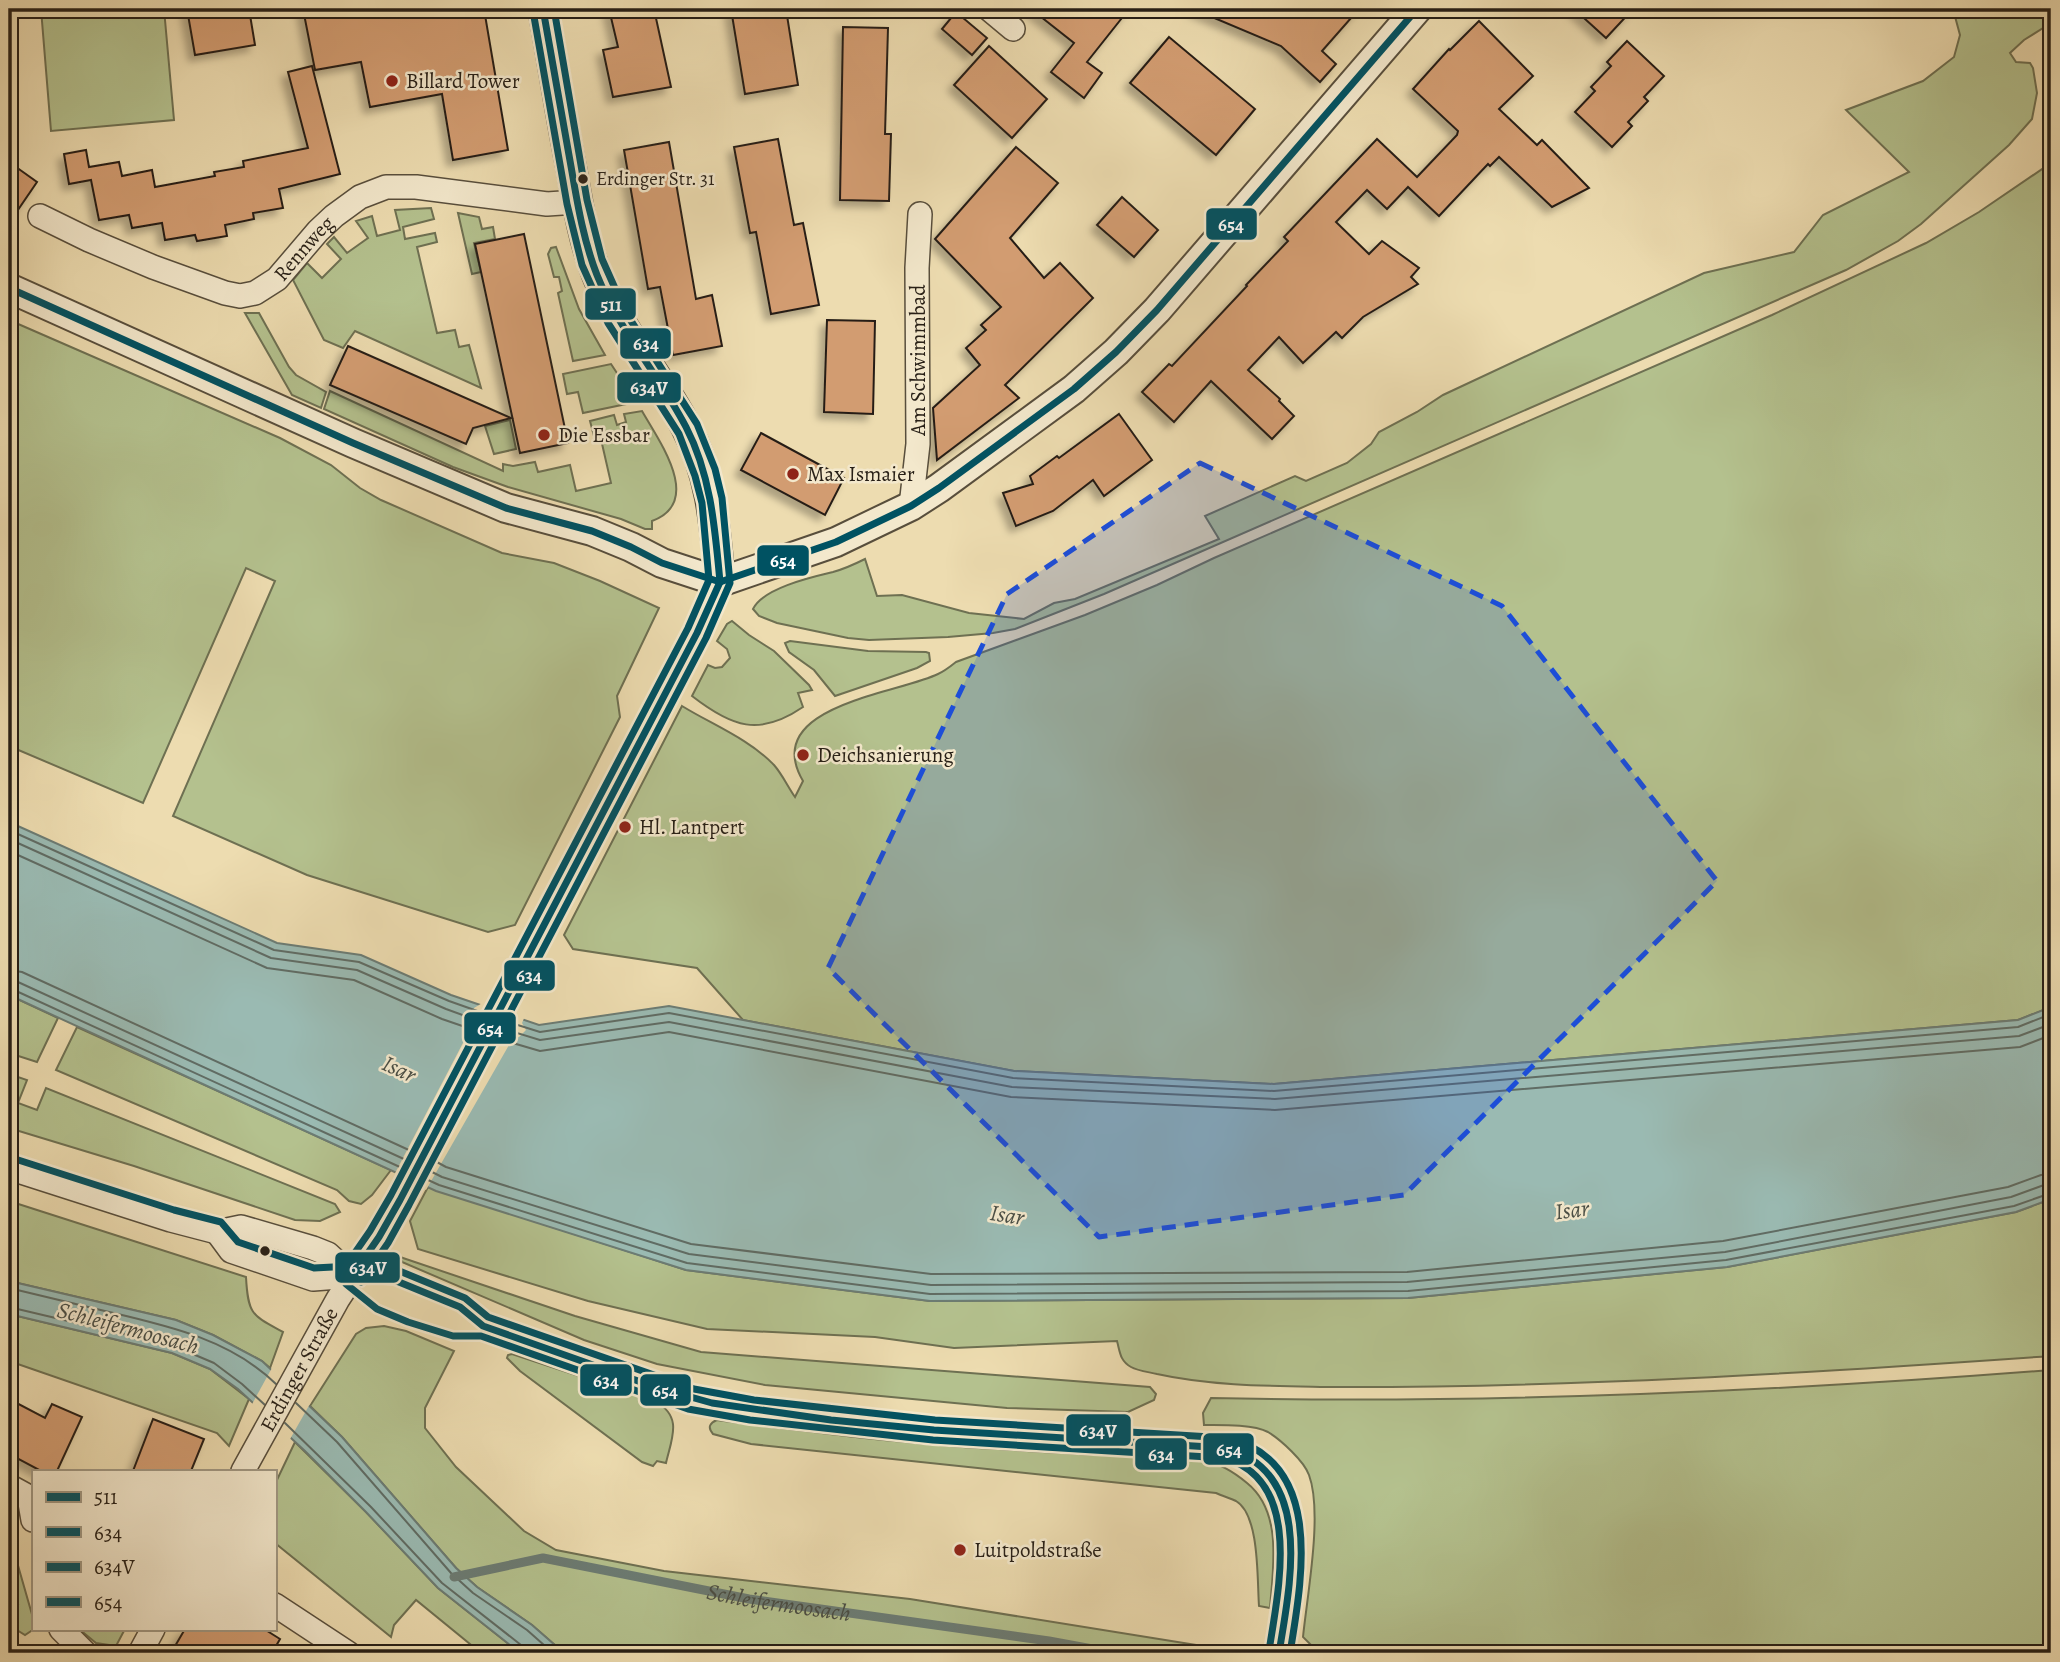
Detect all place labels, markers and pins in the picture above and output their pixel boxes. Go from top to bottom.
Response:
place label: Billard Tower [406,67,520,95]
marker: Billard Tower [384,73,400,89]
place label: Erdinger Str. 31 [596,166,715,192]
marker: Erdinger Str. 31 [576,172,590,186]
place label: Die Essbar [558,421,650,449]
marker: Die Essbar [536,427,552,443]
place label: Max Ismaier [807,460,915,488]
marker: Max Ismaier [785,466,801,482]
place label: Deichsanierung [817,741,954,769]
marker: Deichsanierung [795,747,811,763]
place label: Hl. Lantpert [639,813,745,841]
marker: Hl. Lantpert [617,819,633,835]
unlabelled marker [258,1244,272,1258]
place label: Luitpoldstraße [974,1536,1102,1564]
marker: Luitpoldstraße [952,1542,968,1558]

